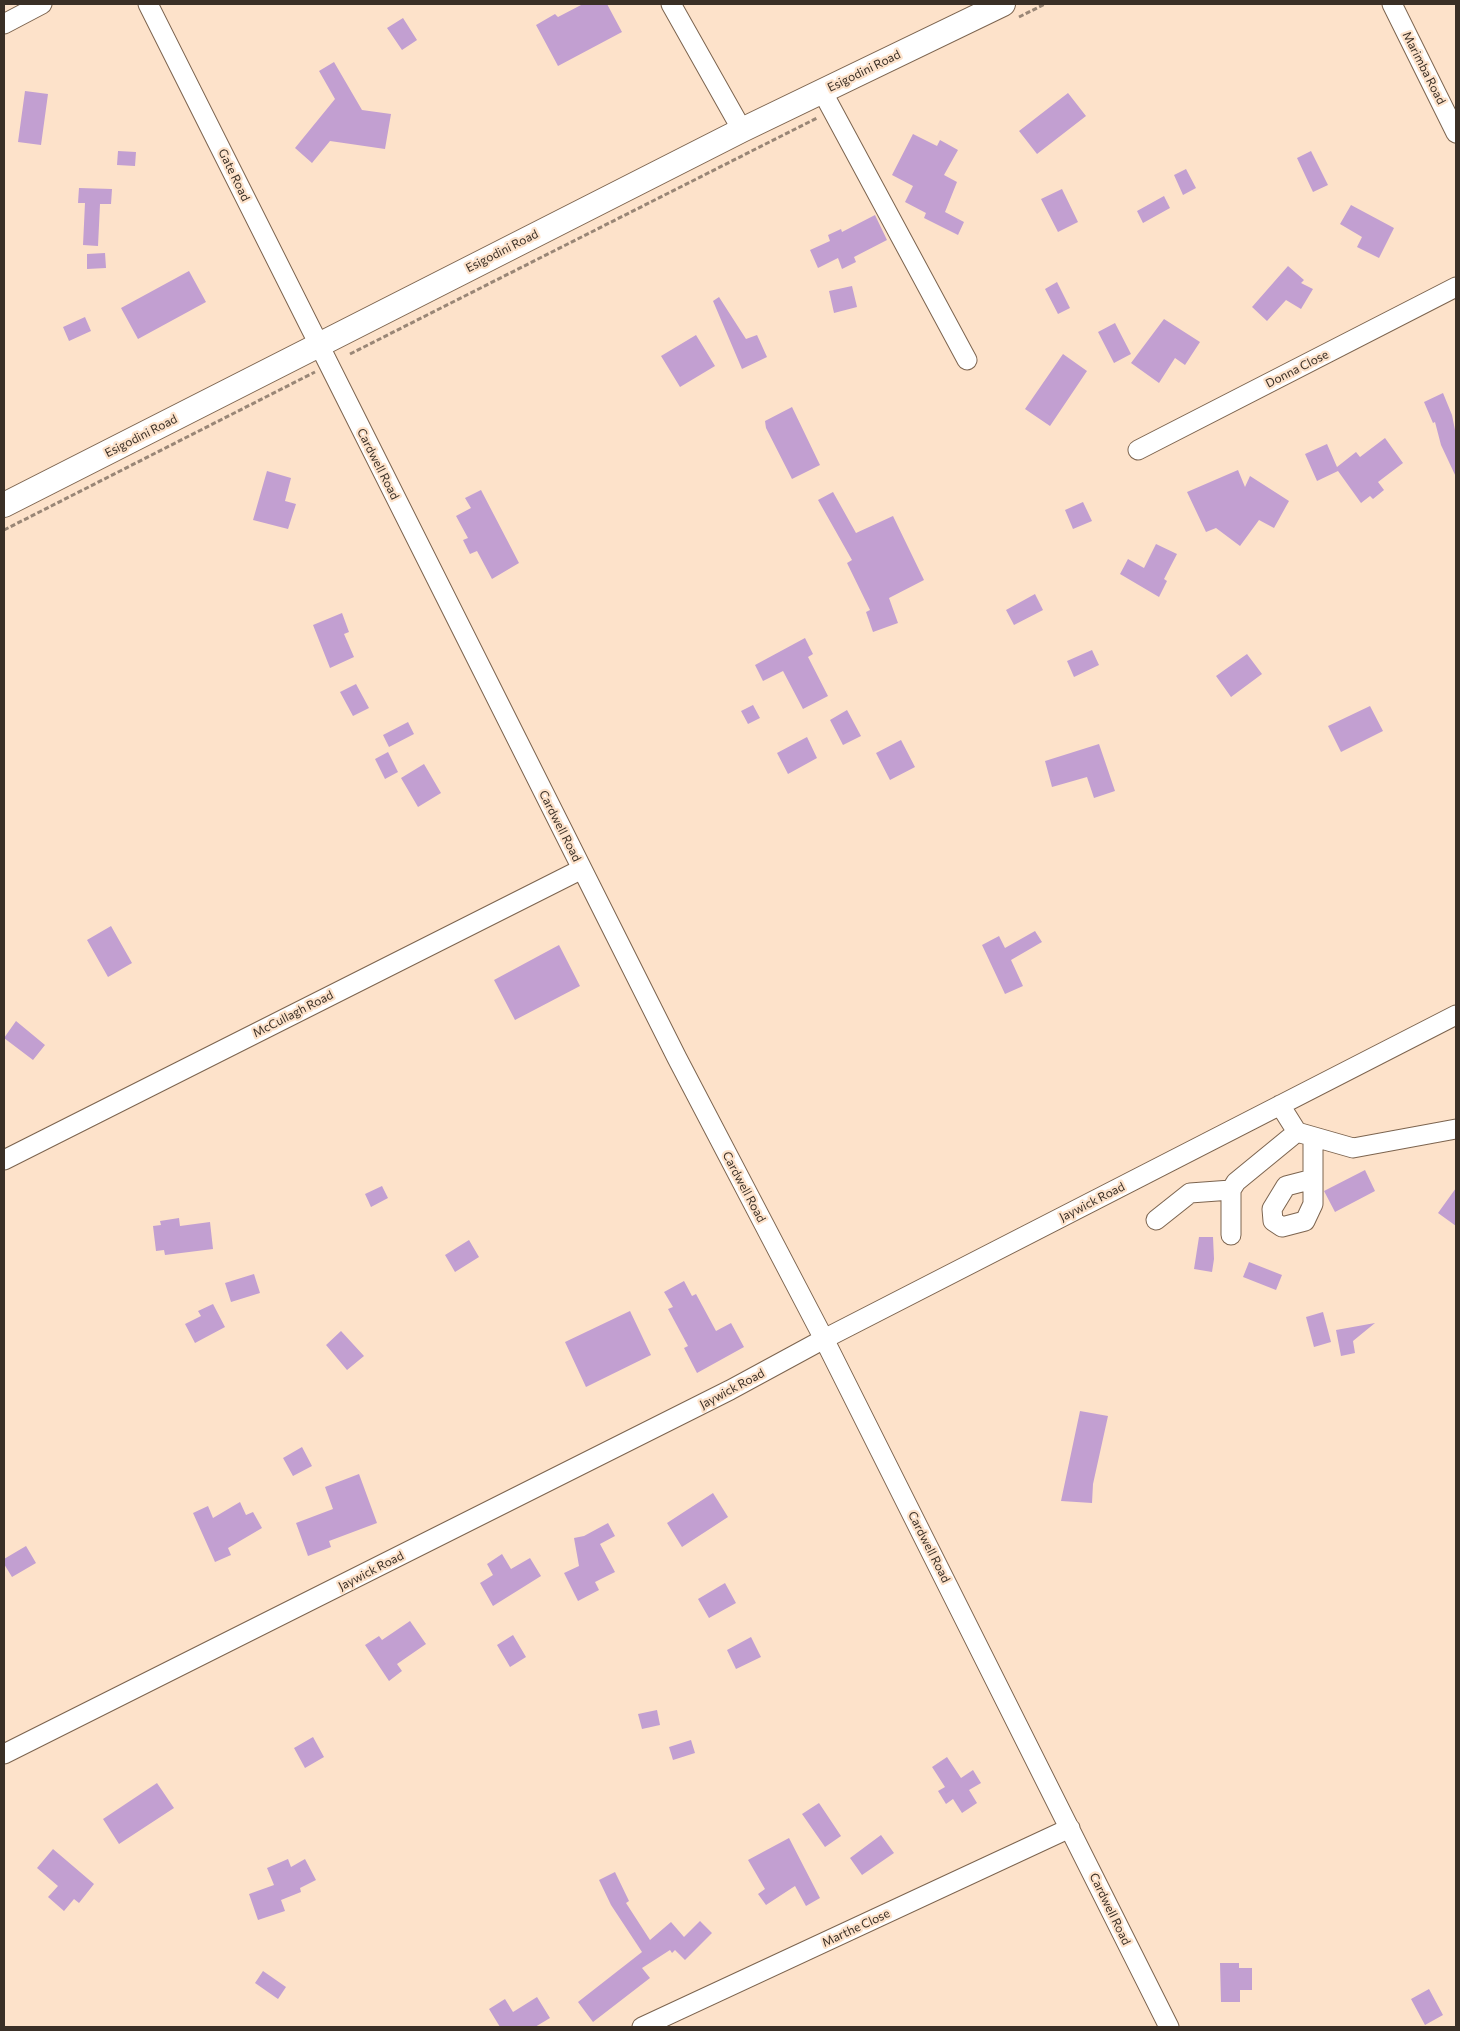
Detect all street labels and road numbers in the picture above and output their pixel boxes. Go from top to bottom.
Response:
street label: Marimba Road [1399,29,1449,107]
street label: Esigodini Road [825,47,903,95]
street label: Gate Road [215,146,253,204]
street label: Esigodini Road [463,227,541,275]
street label: Donna Close [1263,347,1331,391]
street label: Esigodini Road [102,412,180,460]
street label: Cardwell Road [354,426,402,502]
street label: Cardwell Road [536,788,584,864]
street label: McCullagh Road [250,988,336,1040]
street label: Cardwell Road [719,1149,769,1225]
street label: Jaywick Road [1057,1179,1127,1225]
street label: Jaywick Road [697,1366,767,1412]
street label: Cardwell Road [905,1509,953,1585]
street label: Jaywick Road [336,1548,406,1594]
street label: Cardwell Road [1086,1871,1134,1947]
street label: Marthe Close [820,1906,892,1950]

